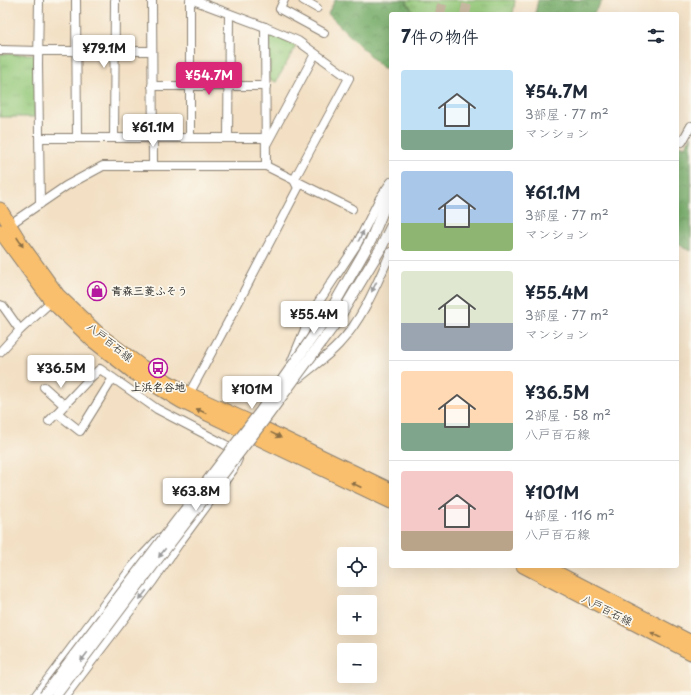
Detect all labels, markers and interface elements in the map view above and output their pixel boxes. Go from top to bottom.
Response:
text: 7件の物件 [401,23,479,49]
icon: filters [645,25,667,47]
pin: ¥79.1M [71,35,137,69]
text: ¥79.1M [82,38,126,57]
pin: ¥54.7M [176,62,242,96]
text: ¥54.7M [185,65,233,84]
text: ¥54.7M [525,78,588,104]
icon: home [433,86,481,134]
text: 3部屋 · 77 m² [525,104,609,123]
pin: ¥61.1M [120,114,186,148]
text: ¥61.1M [132,117,174,136]
text: マンション [525,123,589,142]
text: ¥61.1M [525,179,580,205]
icon: home [433,187,481,235]
text: 3部屋 · 77 m² [525,205,609,224]
text: マンション [525,224,589,243]
one-way arrow [358,230,364,241]
one-way arrow [16,237,24,247]
text: ¥55.4M [525,279,589,305]
shop icon: 青森三菱ふそう [86,280,108,302]
one-way arrow [371,281,377,293]
place label: 青森三菱ふそう [111,282,188,299]
icon: home [433,287,481,335]
pin: ¥55.4M [281,301,347,335]
text: ¥55.4M [290,304,338,323]
text: 3部屋 · 77 m² [525,305,609,324]
street label: 八戸百石線 [84,318,137,366]
text: マンション [525,324,589,343]
pin: ¥36.5M [28,355,94,389]
bus stop icon: 上浜名谷地 [147,357,169,379]
text: ¥36.5M [36,358,86,377]
pin: ¥101M [224,376,280,410]
place label: 上浜名谷地 [131,378,186,395]
text: ¥101M [231,379,273,398]
text: ¥36.5M [525,379,589,405]
icon: home [433,387,481,435]
text: 2部屋 · 58 m² [525,405,611,424]
one-way arrow [195,408,206,414]
text: 八戸百石線 [525,424,590,443]
one-way arrow [270,431,282,438]
pin: ¥63.8M [163,478,229,512]
text: ¥101M [525,479,579,505]
text: ¥63.8M [172,481,220,500]
one-way arrow [350,482,361,488]
icon: home [433,487,481,535]
text: 4部屋 · 116 m² [525,505,615,524]
text: 八戸百石線 [525,524,590,543]
map controls [337,547,377,683]
button: locate [337,547,377,587]
one-way arrow [158,548,166,559]
one-way arrow [139,589,147,600]
street label: 八戸百石線 [579,589,636,630]
button: + [337,595,377,635]
one-way arrow [651,632,662,638]
button: − [337,643,377,683]
one-way arrow [80,652,88,663]

